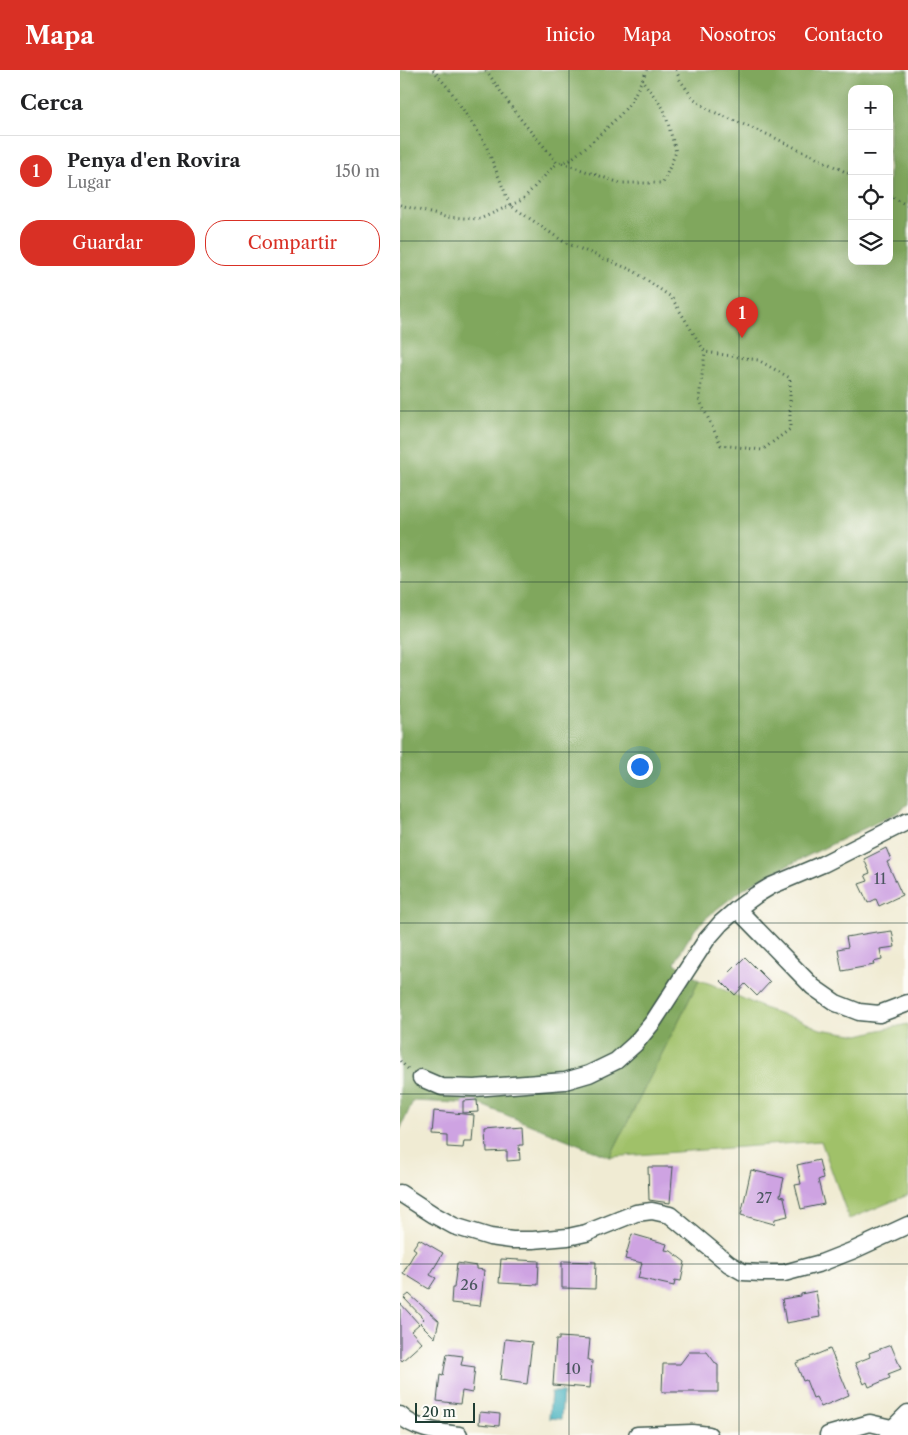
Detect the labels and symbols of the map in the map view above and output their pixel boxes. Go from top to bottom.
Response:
pin: 1 [726,297,758,338]
your location [627,754,653,780]
house number: 11 [874,869,887,888]
house number: 27 [756,1188,773,1207]
house number: 26 [460,1275,478,1294]
house number: 10 [565,1359,581,1378]
scale bar [415,1400,475,1423]

